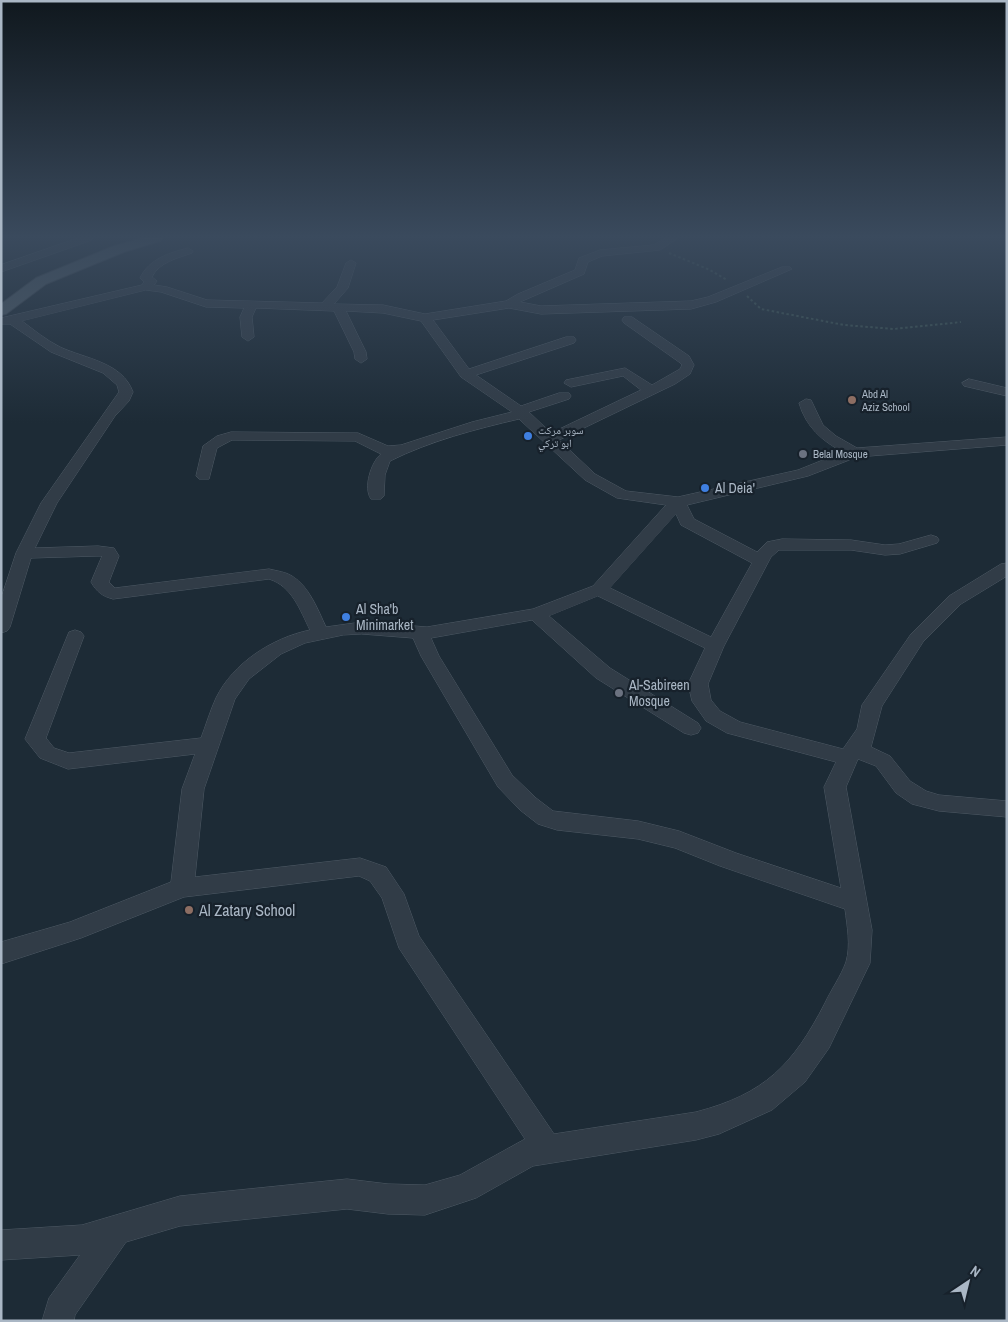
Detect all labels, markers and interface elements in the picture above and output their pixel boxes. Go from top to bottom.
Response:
place label: Abd Al Aziz School [861,387,910,414]
marker: Abd Al Aziz School [846,394,858,406]
place label: سوبر مركت ابو تركي [538,423,583,452]
marker: سوبر مركت ابو تركي [522,430,534,442]
place label: Belal Mosque [813,447,868,461]
marker: Belal Mosque [797,448,809,460]
place label: Al Deia' [714,479,755,497]
marker: Al Deia' [699,482,711,494]
place label: Al Sha'b Minimarket [355,600,413,634]
marker: Al Sha'b Minimarket [340,611,352,623]
place label: Al-Sabireen Mosque [628,676,690,710]
marker: Al-Sabireen Mosque [613,687,625,699]
place label: Al Zatary School [198,899,295,921]
marker: Al Zatary School [183,904,195,916]
north arrow [943,1257,993,1307]
text: N [967,1262,984,1281]

